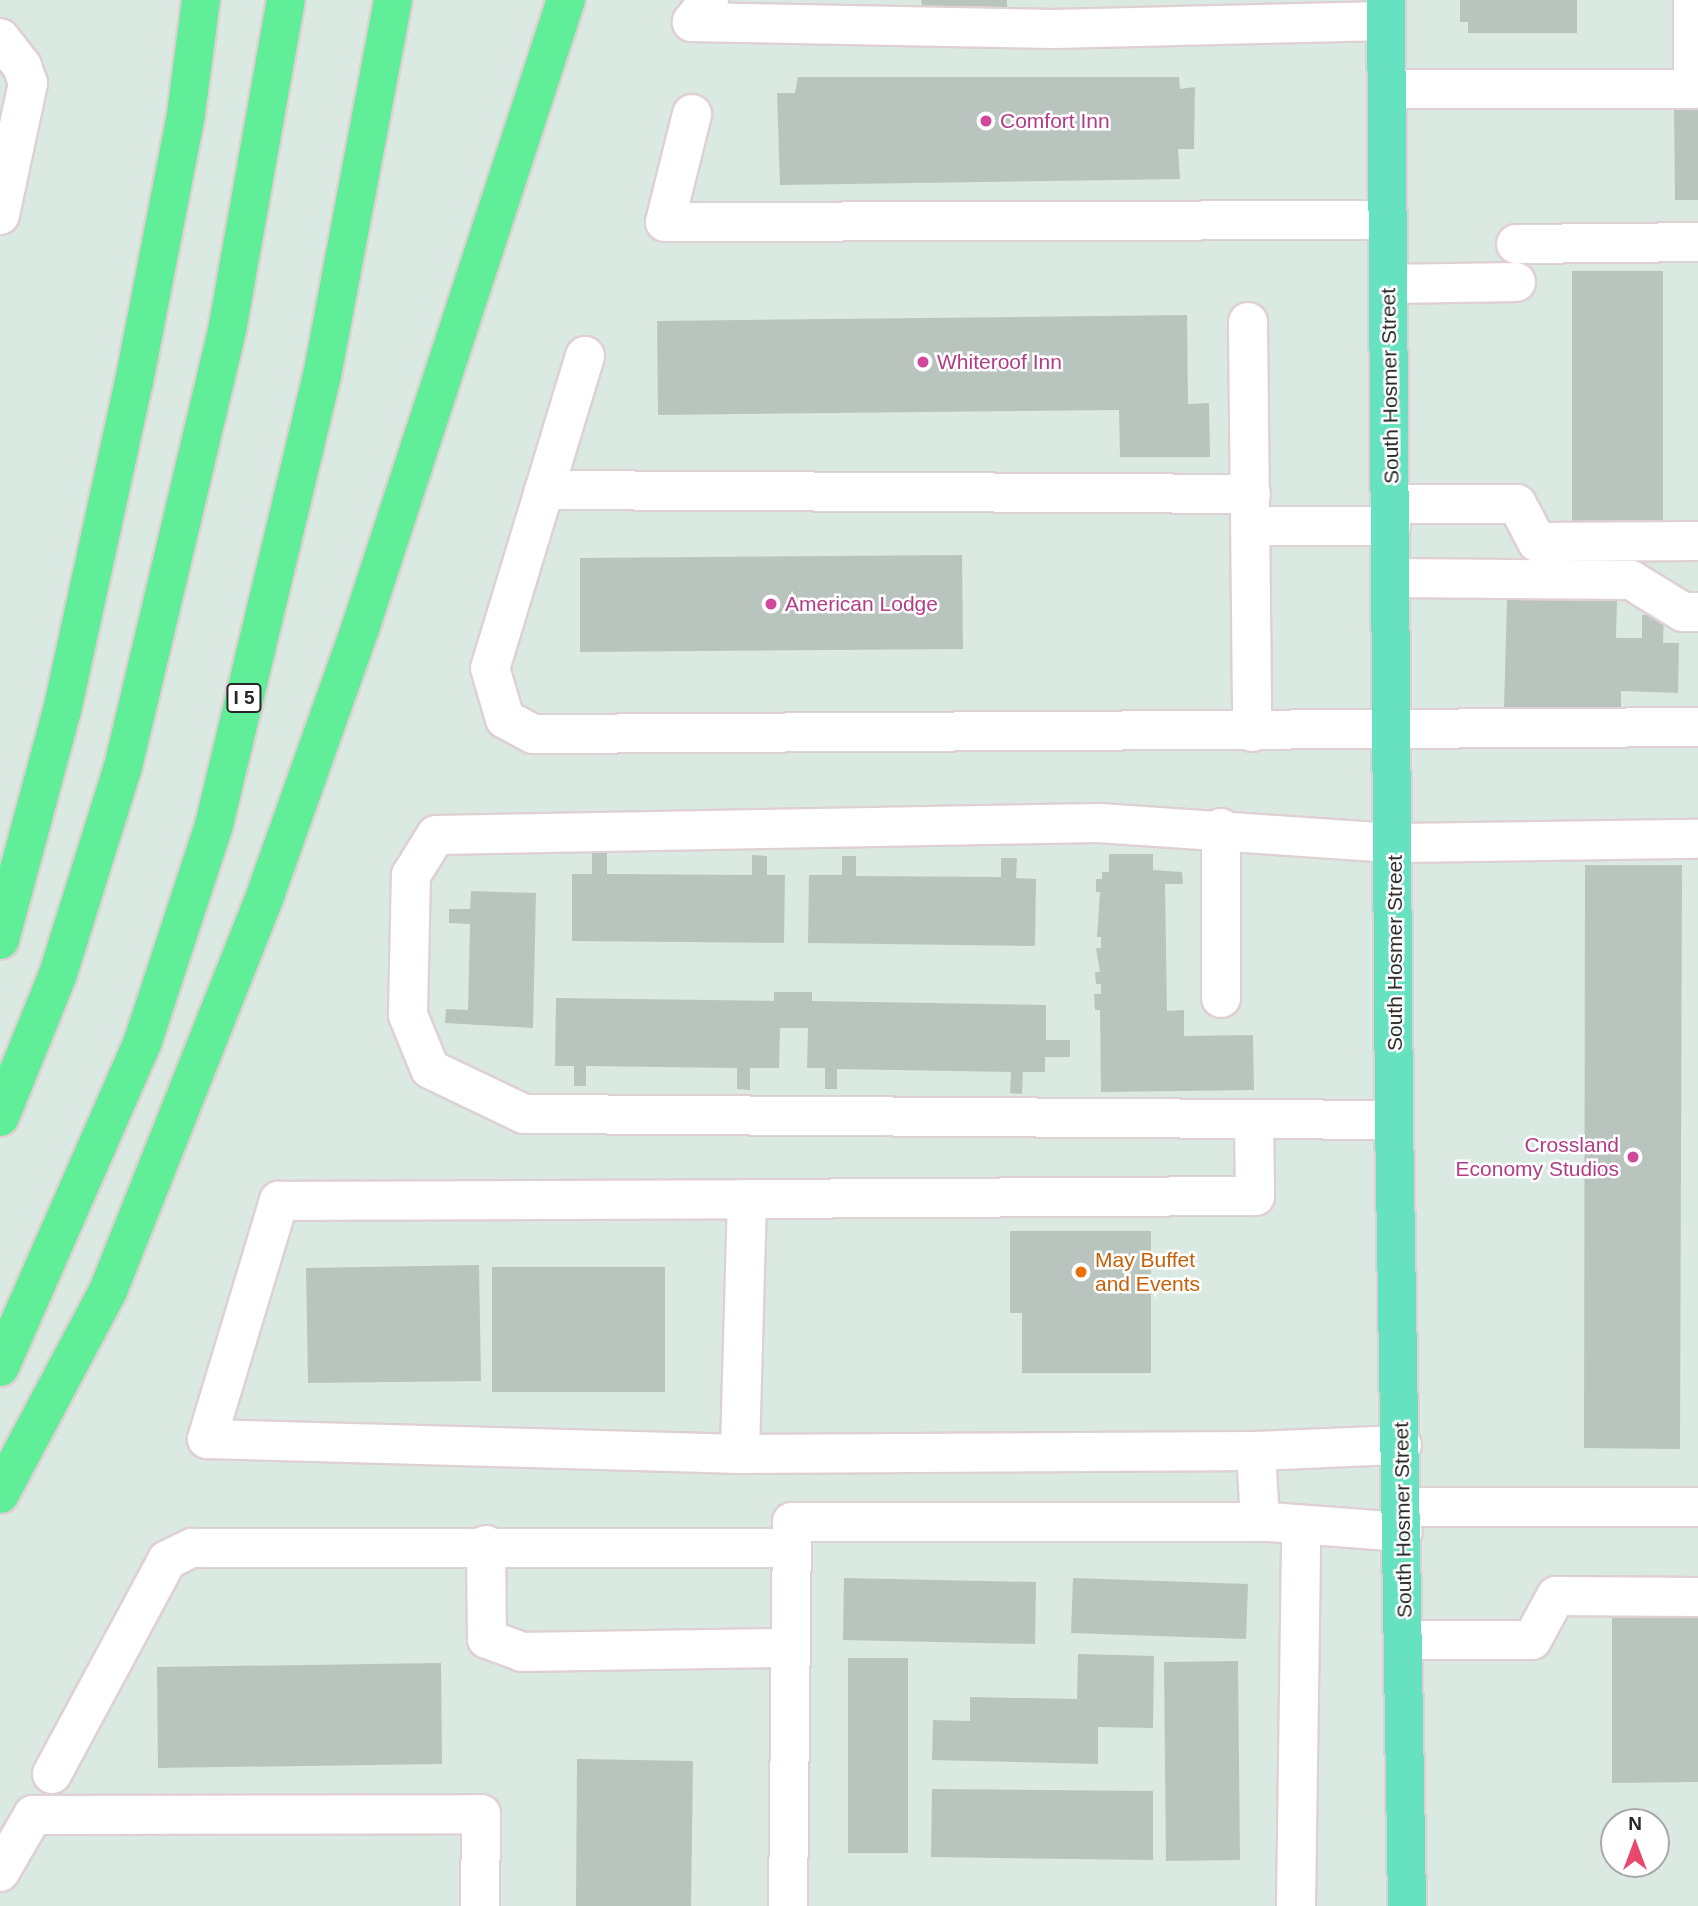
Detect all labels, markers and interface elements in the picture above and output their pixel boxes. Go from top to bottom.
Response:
place label: Comfort Inn [1000,108,1110,134]
marker: Comfort Inn [978,113,994,129]
street label: South Hosmer Street [1376,288,1404,484]
place label: Whiteroof Inn [937,349,1062,375]
marker: Whiteroof Inn [915,354,931,370]
place label: American Lodge [785,591,938,617]
marker: American Lodge [763,596,779,612]
road number: I 5 [225,682,263,713]
street label: South Hosmer Street [1382,855,1408,1051]
place label: Crossland Economy Studios [1456,1132,1619,1182]
marker: Crossland Economy Studios [1625,1149,1641,1165]
place label: May Buffet and Events [1095,1247,1200,1297]
marker: May Buffet and Events [1073,1264,1089,1280]
street label: South Hosmer Street [1389,1422,1417,1618]
north arrow [1600,1808,1670,1878]
text: N [1628,1813,1642,1834]

